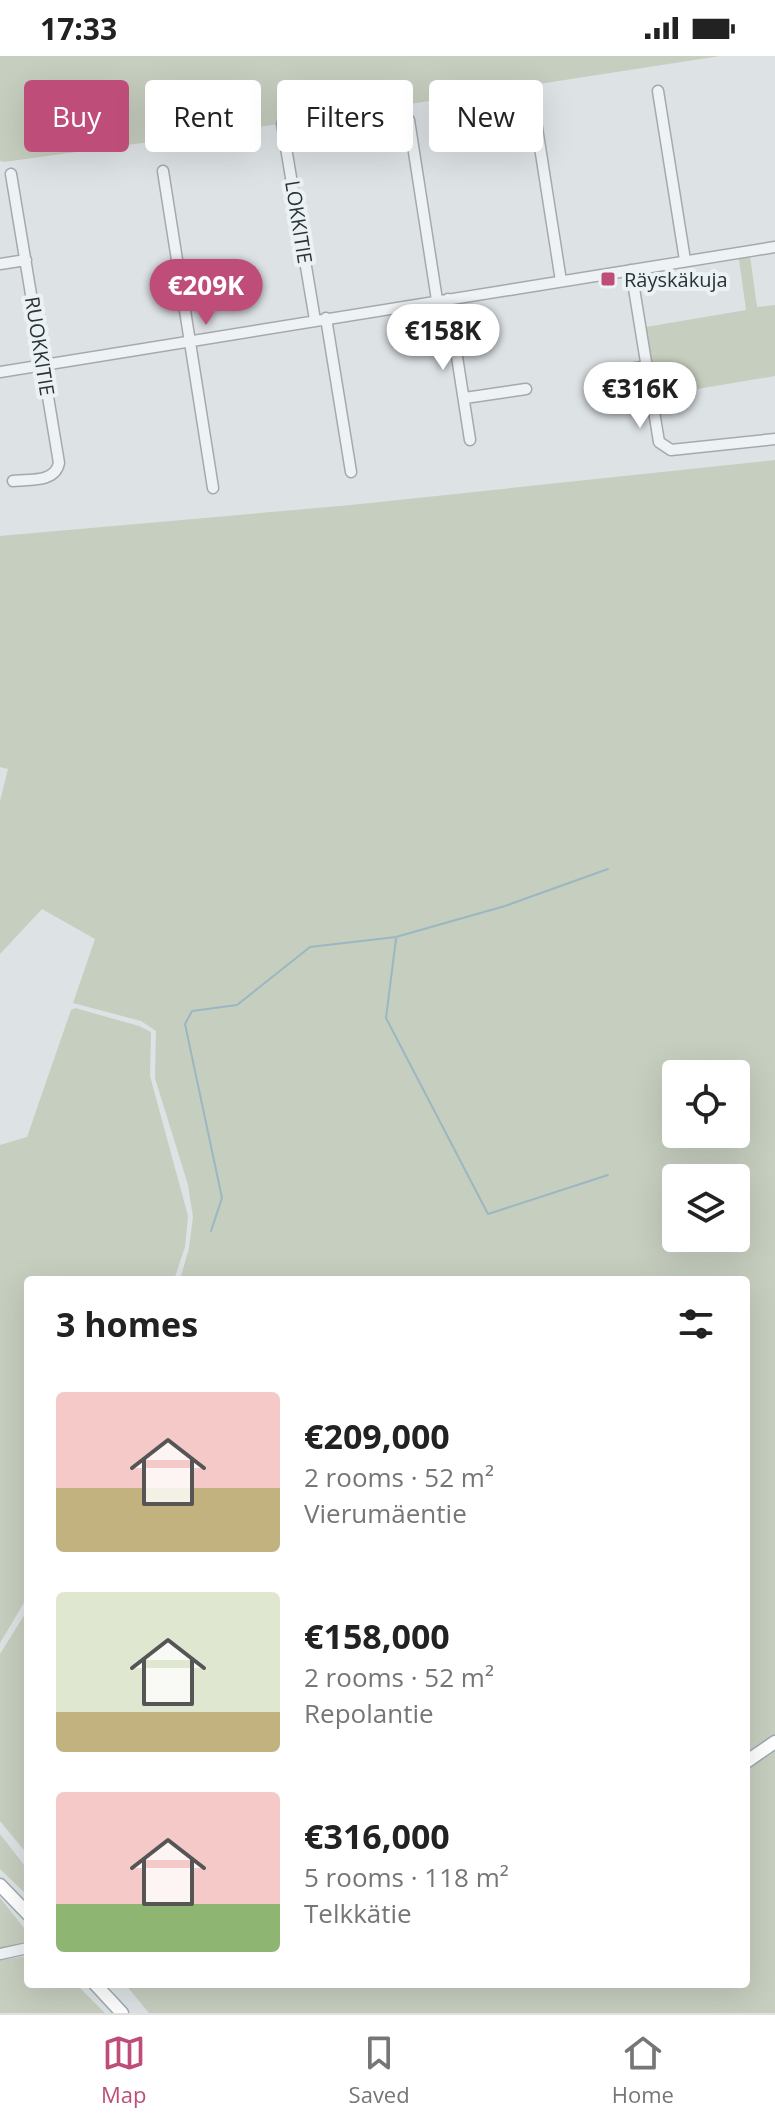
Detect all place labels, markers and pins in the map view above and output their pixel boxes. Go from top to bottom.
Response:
pin: €209K [150,259,262,327]
place label: Räyskäkuja [624,266,728,293]
marker: Räyskäkuja [599,270,617,288]
pin: €158K [387,304,499,372]
pin: €316K [584,362,696,430]

